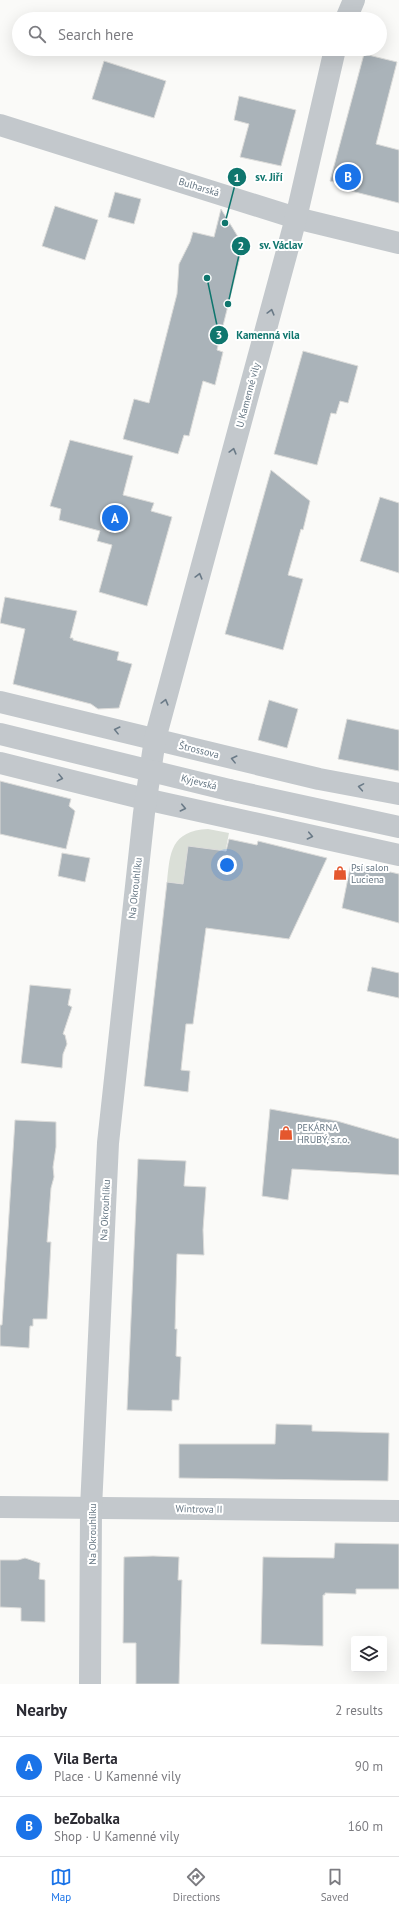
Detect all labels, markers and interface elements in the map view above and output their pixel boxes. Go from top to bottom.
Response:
search box [12,12,387,56]
icon: search [26,23,48,45]
text: Search here [58,25,134,44]
pin: B [335,162,361,192]
callout: sv. Jiří [227,166,291,189]
text: 1 [234,170,240,185]
text: sv. Jiří [255,170,283,184]
street label: Bulharská [177,175,221,199]
callout: sv. Václav [231,234,312,257]
text: 2 [238,238,244,253]
text: sv. Václav [259,238,304,252]
one-way arrow [266,309,275,316]
callout: Kamenná vila [209,324,308,347]
text: 3 [216,327,222,342]
text: Kamenná vila [236,328,300,342]
street label: U Kamenné vily [233,361,263,429]
one-way arrow [228,448,237,455]
pin: A [102,503,128,533]
one-way arrow [194,573,203,580]
one-way arrow [160,699,169,706]
one-way arrow [114,726,121,735]
street label: Štrossova [178,739,220,761]
one-way arrow [231,755,237,763]
street label: Kyjevská [180,771,218,793]
one-way arrow [56,773,63,781]
one-way arrow [358,783,364,792]
one-way arrow [180,803,187,811]
one-way arrow [307,832,313,840]
your location [217,855,237,875]
street label: Na Okrouhlíku [125,857,145,919]
place label: Psí salon Luciena [351,861,389,886]
shop icon: Psí salon Luciena [332,865,348,881]
place label: PEKÁRNA HRUBÝ, s.r.o. [297,1121,349,1146]
shop icon: PEKÁRNA HRUBÝ, s.r.o. [278,1125,294,1141]
street label: Na Okrouhlíku [97,1179,113,1241]
street label: Wintrova II [176,1502,222,1516]
street label: Na Okrouhlíku [86,1503,99,1565]
map controls [351,1636,387,1672]
button: layers [351,1636,387,1672]
text: Nearby [16,1699,67,1721]
text: 2 results [335,1702,383,1719]
text: Vila Berta [54,1749,118,1768]
text: A [25,1758,33,1775]
text: 90 m [355,1758,383,1775]
text: Place · U Kamenné vily [54,1768,181,1785]
text: beZobalka [54,1809,120,1828]
text: B [25,1818,33,1835]
text: 160 m [348,1818,383,1835]
text: Shop · U Kamenné vily [54,1828,179,1845]
tab: Map [50,1866,72,1904]
tab: Directions [173,1866,220,1904]
tab: Saved [321,1866,349,1904]

